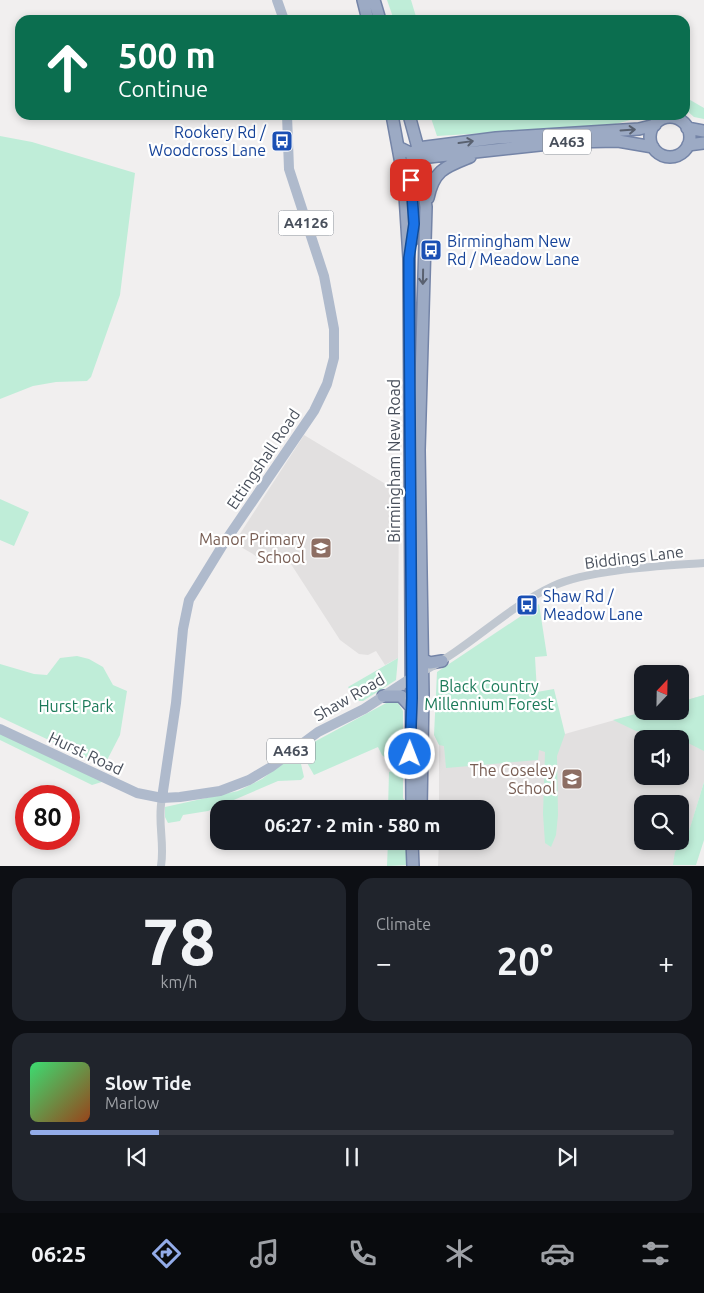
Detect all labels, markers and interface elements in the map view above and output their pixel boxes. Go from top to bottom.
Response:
icon: ahead [35,35,100,100]
text: 500 m [118,35,216,75]
text: Continue [118,76,208,101]
place label: Rookery Rd / Woodcross Lane [149,123,267,159]
one-way arrow [620,125,636,135]
bus stop icon: Rookery Rd / Woodcross Lane [270,129,294,153]
road number: A463 [543,130,591,154]
one-way arrow [458,136,474,146]
pin [390,159,432,201]
icon: arrive [397,166,425,194]
road number: A4126 [278,210,334,236]
place label: Birmingham New Rd / Meadow Lane [447,232,580,268]
bus stop icon: Birmingham New Rd / Meadow Lane [419,238,443,262]
one-way arrow [418,268,428,284]
street label: Birmingham New Road [385,379,403,543]
street label: Ettingshall Road [223,405,303,513]
place label: Manor Primary School [199,530,305,566]
school or university icon: Manor Primary School [309,536,333,560]
street label: Biddings Lane [583,542,685,572]
place label: Shaw Rd / Meadow Lane [543,587,643,623]
bus stop icon: Shaw Rd / Meadow Lane [515,593,539,617]
north arrow [634,665,689,720]
map controls [634,665,689,850]
street label: Shaw Road [310,670,388,724]
park label: Black Country Millennium Forest [424,677,555,713]
park label: Hurst Park [38,697,114,715]
position arrow [383,727,435,779]
street label: Hurst Road [46,728,126,778]
button: sound [634,730,689,785]
road number: A463 [267,738,315,764]
place label: The Coseley School [470,761,556,797]
school or university icon: The Coseley School [560,767,584,791]
speed limit sign: 80 [15,785,80,850]
button: search [634,795,689,850]
text: 06:27 · 2 min · 580 m [265,814,440,836]
text: 78 [142,904,216,977]
text: Climate [376,915,431,933]
text: 20° [497,940,553,982]
text: − [376,947,392,978]
text: + [658,947,674,978]
text: km/h [161,973,197,991]
text: Slow Tide [105,1072,192,1094]
text: Marlow [105,1094,159,1112]
icon: previous [123,1143,151,1171]
icon: pause [338,1143,366,1171]
icon: next [553,1143,581,1171]
icon: directions [149,1236,184,1271]
icon: music [247,1236,282,1271]
icon: phone [345,1236,380,1271]
icon: climate [442,1236,477,1271]
icon: car [540,1236,575,1271]
icon: filters [638,1236,673,1271]
text: 06:25 [31,1241,86,1266]

